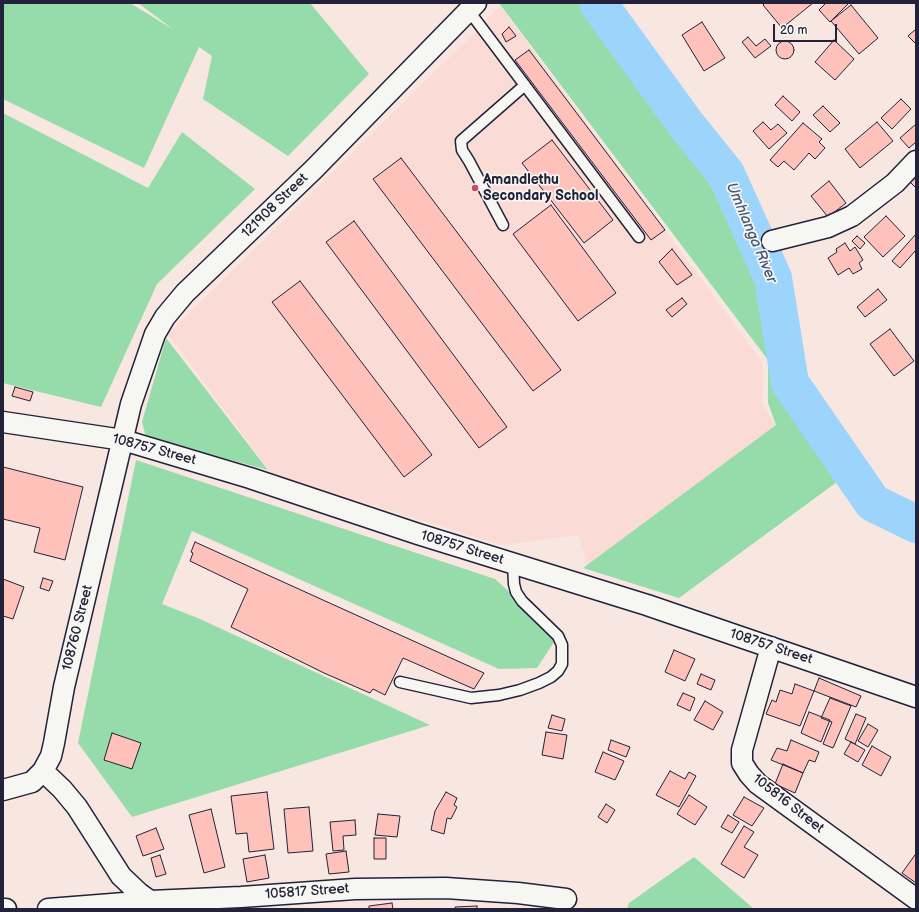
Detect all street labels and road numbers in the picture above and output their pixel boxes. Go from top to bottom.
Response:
street label: 121908 Street [238,170,312,242]
street label: 108757 Street [110,431,198,469]
street label: 108757 Street [419,527,505,569]
street label: 108760 Street [59,583,97,673]
street label: 108757 Street [728,626,814,668]
street label: 105816 Street [749,771,827,837]
street label: 105817 Street [264,881,350,903]

